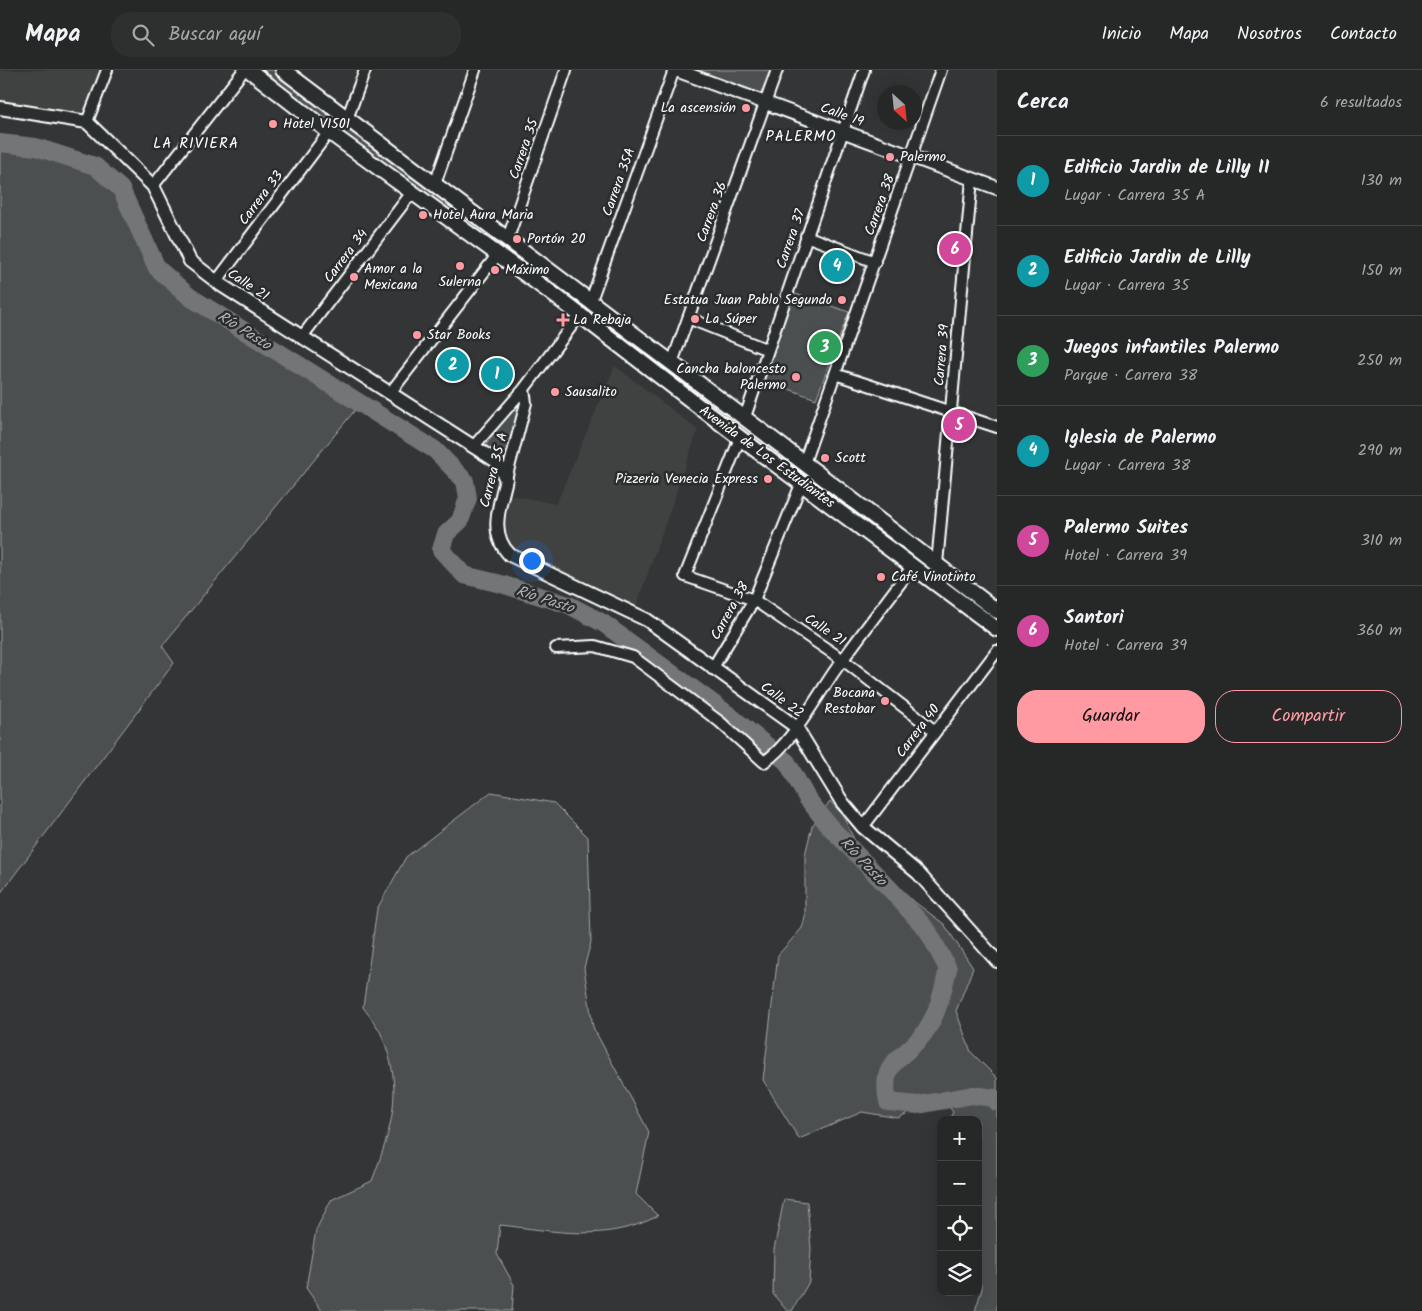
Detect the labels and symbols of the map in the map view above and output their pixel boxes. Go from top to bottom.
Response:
north arrow [877,85,922,130]
place label: La ascensión [661,97,736,119]
street label: Calle 19 [817,97,867,133]
marker: La ascensión [740,102,752,114]
place label: Hotel V1501 [283,113,350,135]
street label: Carrera 35 [503,114,545,182]
marker: Hotel V1501 [267,118,279,130]
district label: PALERMO [765,125,837,149]
district label: LA RIVIERA [153,132,239,156]
street label: Carrera 35A [596,145,642,219]
place label: Palermo [900,146,946,168]
marker: Palermo [884,151,896,163]
street label: Carrera 33 [233,166,289,230]
street label: Carrera 38 [859,171,901,239]
street label: Carrera 36 [691,179,733,245]
place label: Hotel Aura Maria [433,204,534,226]
street label: Carrera 37 [771,206,812,272]
marker: Hotel Aura Maria [417,209,429,221]
street label: Carrera 34 [318,224,374,288]
place label: Portón 20 [527,228,586,250]
pin: 6 [939,230,971,268]
marker: Portón 20 [511,233,523,245]
pin: 4 [821,247,853,285]
place label: Amor a la Mexicana [364,258,422,296]
place label: Máximo [505,259,549,281]
marker: Sulerna [454,260,466,272]
street label: Calle 21 [223,263,273,307]
marker: Máximo [489,264,501,276]
marker: Amor a la Mexicana [348,271,360,283]
place label: Sulerna [439,271,481,293]
place label: Estatua Juan Pablo Segundo [664,289,832,311]
marker: Estatua Juan Pablo Segundo [836,294,848,306]
water label: Río Pasto [212,305,277,358]
place label: La Súper [705,308,758,330]
place label: La Rebaja [573,309,631,331]
marker: La Súper [689,313,701,325]
marker: La Rebaja [557,314,569,326]
street label: Carrera 39 [928,323,956,387]
place label: Star Books [427,324,491,346]
pin: 3 [809,328,841,366]
marker: Star Books [411,329,423,341]
pin: 2 [437,346,469,384]
pin: 1 [481,355,513,393]
place label: Cancha baloncesto Palermo [676,358,786,396]
marker: Cancha baloncesto Palermo [790,371,802,383]
place label: Sausalito [565,381,617,403]
marker: Sausalito [549,386,561,398]
street label: Avenida de Los Estudiantes [694,400,840,514]
pin: 5 [943,406,975,444]
street label: Carrera 35 A [474,430,514,510]
place label: Scott [835,447,866,469]
marker: Scott [819,452,831,464]
place label: Pizzeria Venecia Express [615,468,758,490]
marker: Pizzeria Venecia Express [762,473,774,485]
your location [519,548,545,574]
place label: Café Vinotinto [891,566,976,588]
marker: Café Vinotinto [875,571,887,583]
street label: Carrera 38 [705,577,755,644]
water label: Río Pasto [513,579,578,621]
street label: Calle 21 [800,608,850,652]
street label: Calle 22 [755,676,809,724]
place label: Bocana Restobar [824,682,876,720]
marker: Bocana Restobar [879,695,891,707]
street label: Carrera 40 [891,700,945,762]
water label: Río Pasto [834,832,893,893]

